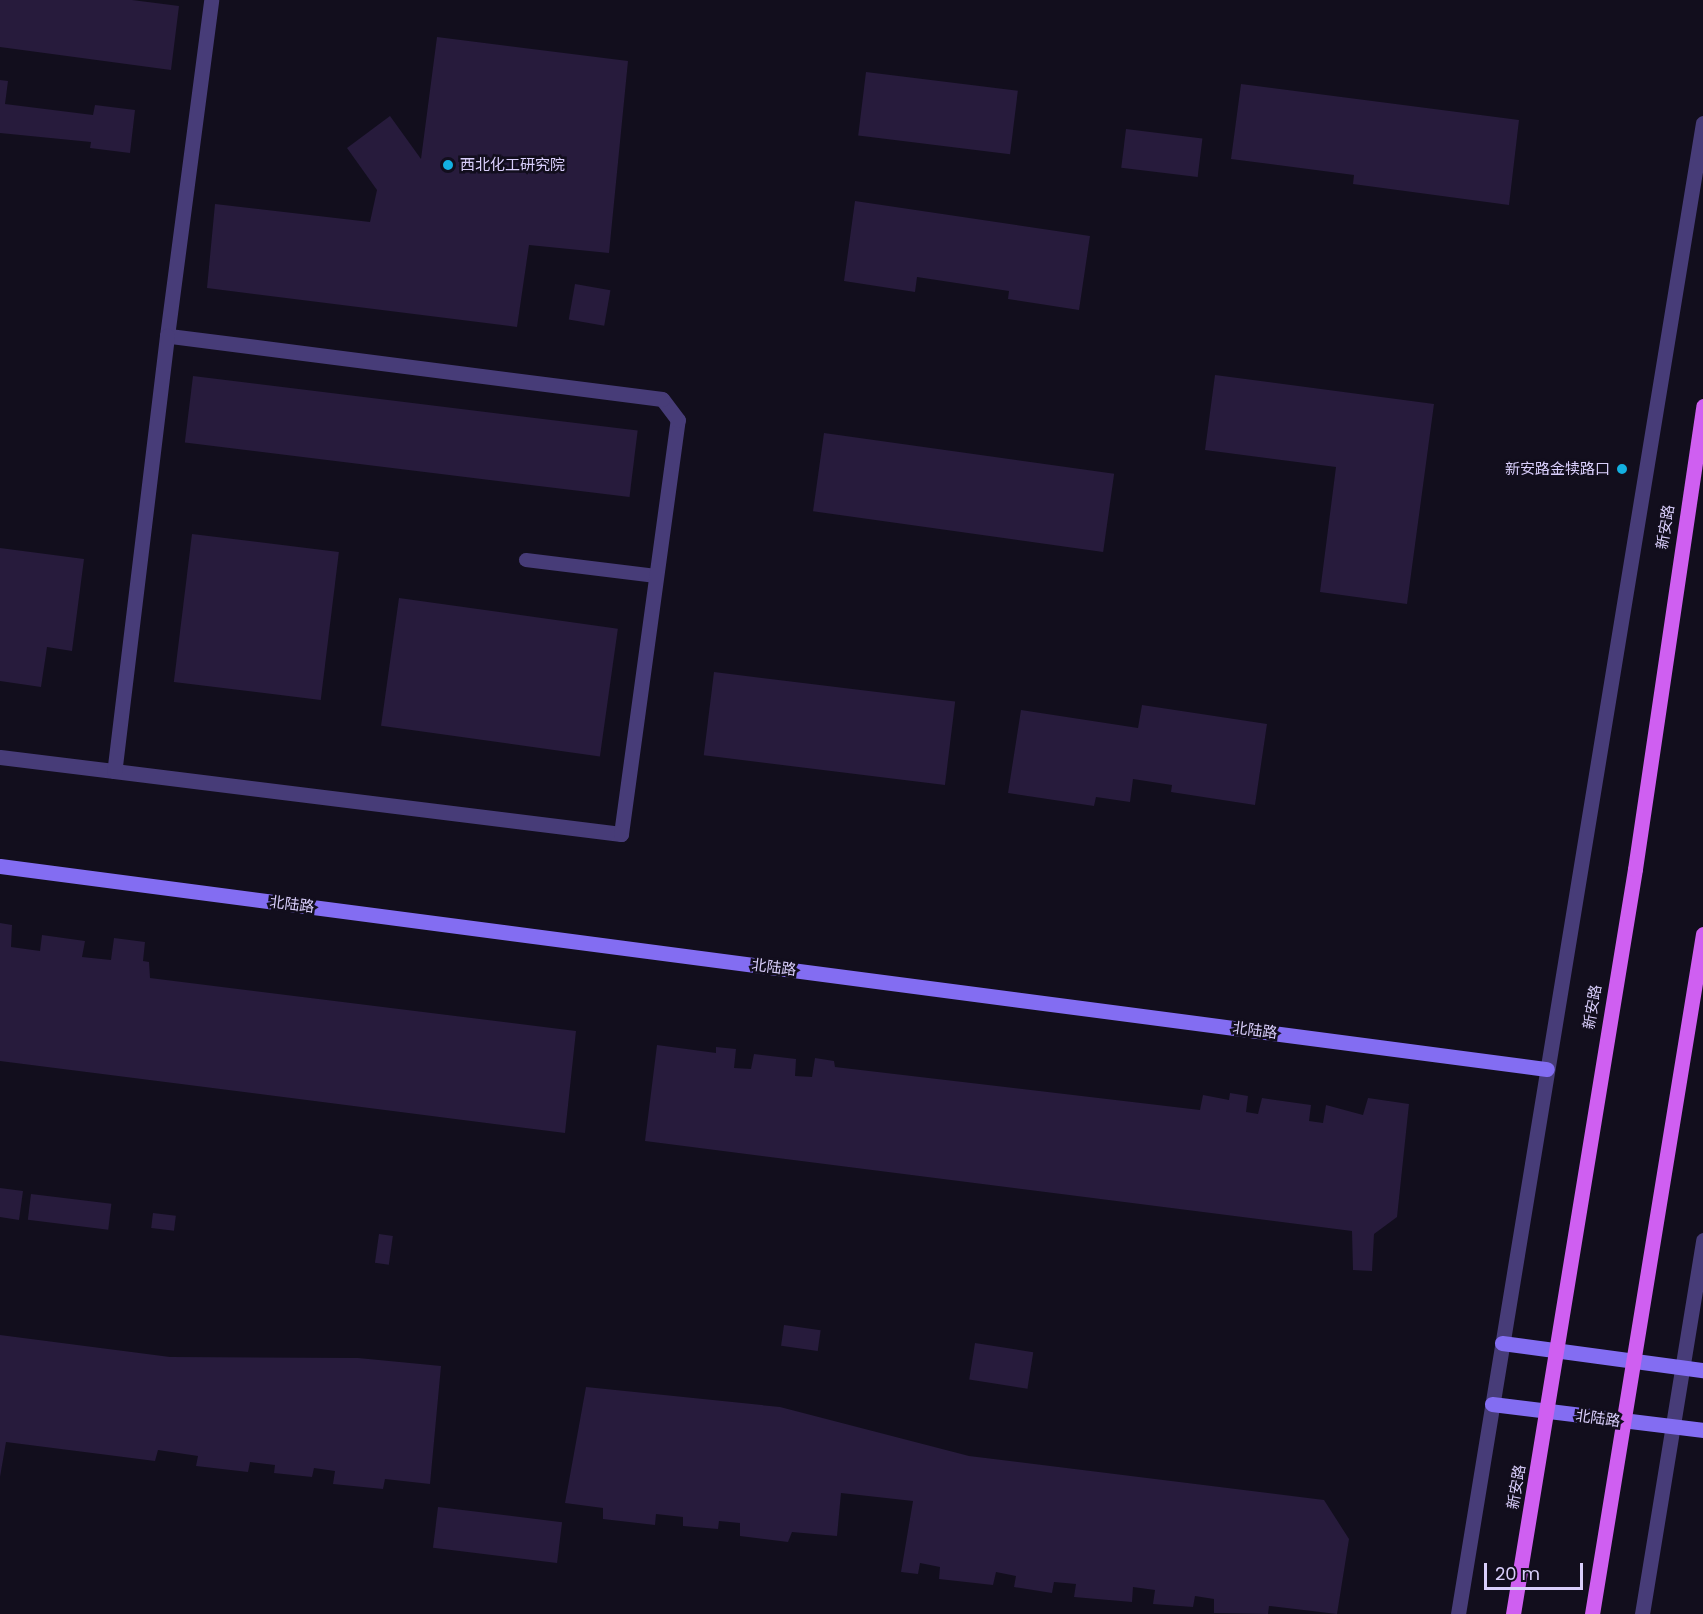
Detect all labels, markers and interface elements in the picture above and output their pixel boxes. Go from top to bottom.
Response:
place label: 西北化工研究院 [460,156,565,174]
marker: 西北化工研究院 [441,158,455,172]
place label: 新安路金犊路口 [1505,460,1610,478]
marker: 新安路金犊路口 [1615,462,1629,476]
street label: 新安路 [1653,503,1677,551]
street label: 北陆路 [269,892,315,916]
street label: 北陆路 [751,955,797,979]
street label: 新安路 [1579,983,1605,1031]
street label: 北陆路 [1232,1018,1278,1042]
street label: 北陆路 [1574,1406,1622,1430]
street label: 新安路 [1503,1463,1529,1511]
scale bar [1487,1551,1586,1589]
text: 20 m [1495,1561,1540,1586]

